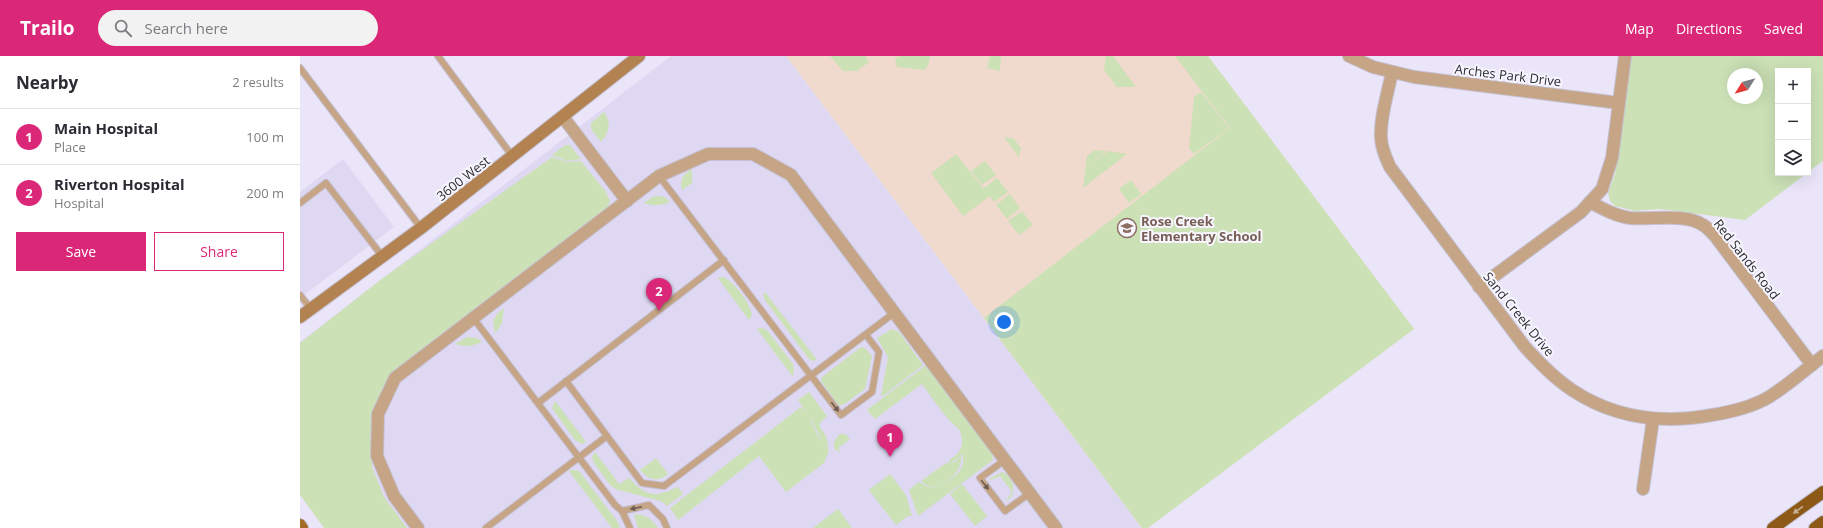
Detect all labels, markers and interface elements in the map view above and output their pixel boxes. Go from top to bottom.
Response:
search box [98,10,378,46]
text: Trailo [20,15,74,41]
icon: search [112,17,134,39]
text: Search here [144,18,228,38]
text: Map [1625,19,1654,38]
text: Directions [1676,19,1742,38]
text: Saved [1764,19,1803,38]
street label: Arches Park Drive [1454,60,1562,90]
north arrow [1727,68,1763,104]
map controls [1775,68,1811,176]
button: + [1775,68,1811,104]
text: Nearby [16,71,78,94]
text: 2 results [232,73,284,91]
button: − [1775,104,1811,140]
text: Main Hospital [54,118,158,138]
text: 1 [25,128,33,146]
text: 100 m [246,128,284,146]
text: Place [54,138,86,156]
button: layers [1775,140,1811,176]
street label: 3600 West [433,151,494,205]
text: Riverton Hospital [54,174,185,194]
text: 2 [25,184,33,202]
text: 200 m [246,184,284,202]
text: Hospital [54,194,104,212]
place label: Rose Creek Elementary School [1141,212,1262,245]
street label: Red Sands Road [1710,215,1784,303]
school or university icon: Rose Creek Elementary School [1116,217,1138,239]
button: Save [16,232,146,271]
button: Share [154,232,284,271]
street label: Sand Creek Drive [1479,268,1559,360]
pin: 2 [646,278,672,311]
your location [994,312,1014,332]
one-way arrow [831,401,840,412]
pin: 1 [877,424,903,457]
one-way arrow [981,479,989,490]
one-way arrow [630,505,643,511]
one-way arrow [1793,506,1803,514]

